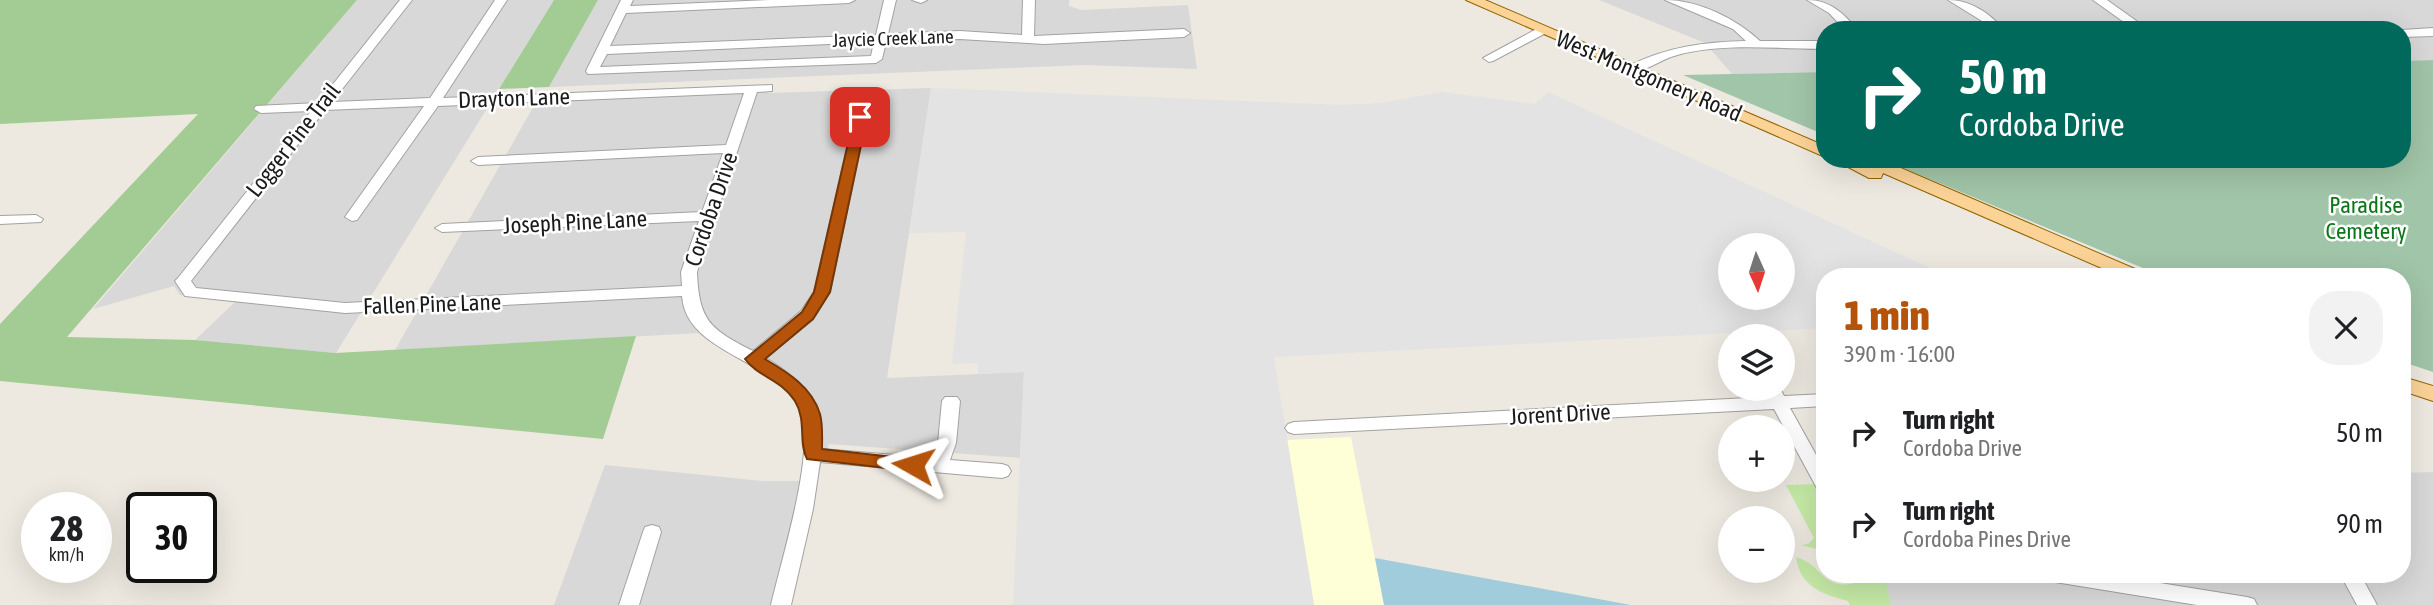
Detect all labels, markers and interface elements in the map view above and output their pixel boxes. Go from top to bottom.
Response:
street label: Jaycie Creek Lane [832,25,954,51]
street label: West Montgomery Road [1552,25,1746,127]
text: 50 m [1959,48,2047,104]
icon: right [1844,49,1935,140]
street label: Logger Pine Trail [241,78,345,202]
street label: Drayton Lane [458,83,570,113]
pin [830,87,890,147]
icon: arrive [841,98,879,136]
text: Cordoba Drive [1959,106,2125,143]
street label: Cordoba Drive [679,148,743,270]
park label: Paradise Cemetery [2326,192,2406,244]
street label: Joseph Pine Lane [502,205,648,239]
north arrow [1718,233,1796,310]
map controls [1718,233,1795,583]
street label: Fallen Pine Lane [362,289,502,319]
text: 1 min [1844,291,1930,339]
button: close [2309,291,2383,365]
button: layers [1718,324,1795,401]
text: 390 m · 16:00 [1844,341,1955,367]
street label: Jorent Drive [1509,398,1611,430]
text: Turn right [1903,405,1994,435]
icon: right [1844,414,1882,452]
button: + [1718,415,1795,492]
text: 50 m [2336,418,2383,448]
position arrow [876,428,950,502]
text: Cordoba Drive [1903,435,2022,461]
speed limit sign: 30 [126,492,217,583]
text: Turn right [1903,496,1994,526]
icon: right [1844,505,1882,543]
button: − [1718,506,1795,583]
text: 28 [50,508,83,548]
text: 90 m [2336,509,2383,539]
text: Cordoba Pines Drive [1903,526,2071,552]
text: km/h [49,544,84,565]

